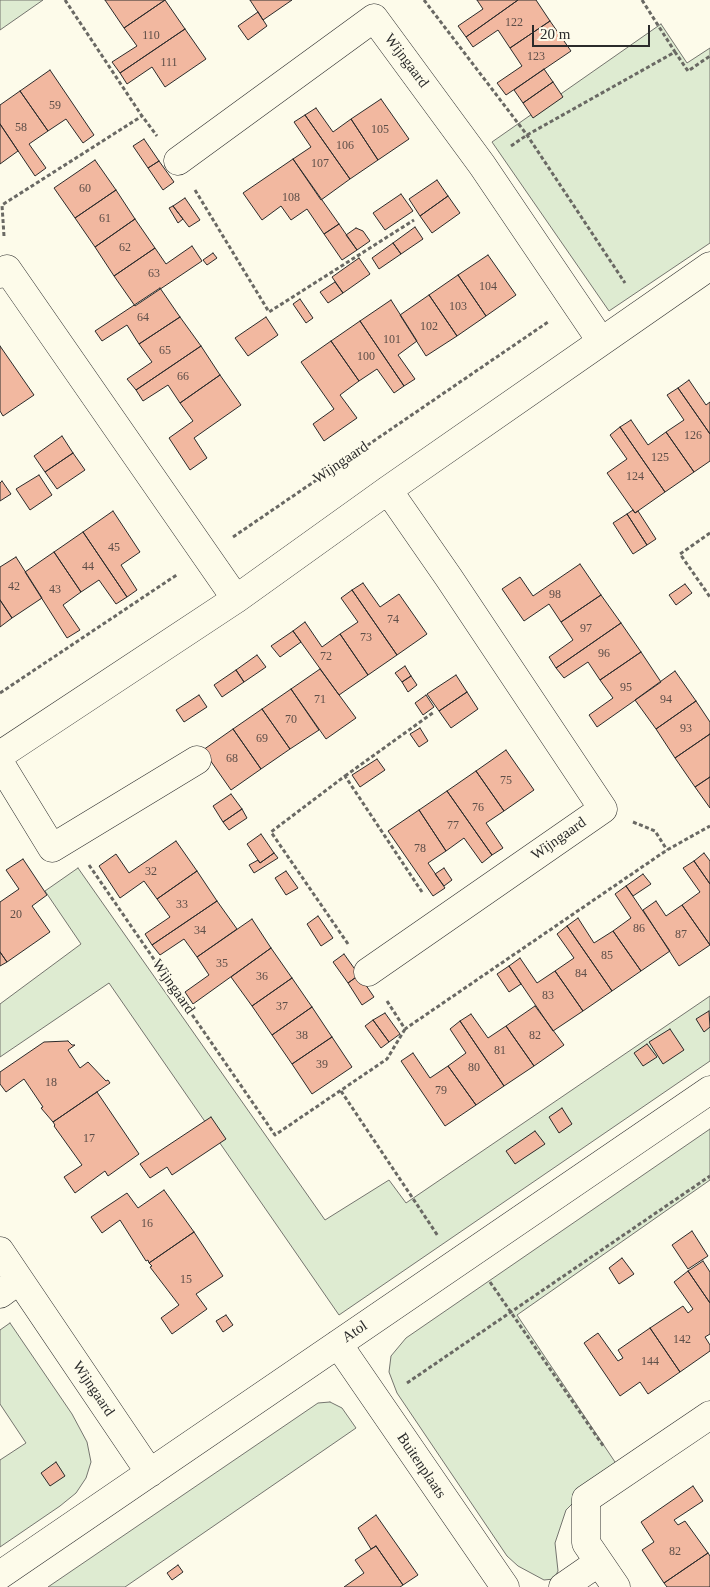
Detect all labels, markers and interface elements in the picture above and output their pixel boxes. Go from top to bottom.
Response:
scale bar [535,15,652,47]
house number: 122 [505,16,523,30]
text: 20 m [540,26,570,42]
house number: 110 [142,29,160,43]
street label: Wijngaard [380,31,432,91]
house number: 123 [527,50,545,64]
house number: 111 [160,56,178,70]
house number: 59 [49,99,61,113]
house number: 58 [15,121,27,135]
house number: 105 [371,123,389,137]
house number: 106 [336,139,354,153]
house number: 107 [311,157,329,171]
house number: 60 [79,182,91,196]
house number: 108 [282,191,300,205]
house number: 61 [99,212,111,226]
house number: 62 [119,241,131,255]
house number: 63 [148,267,160,281]
house number: 104 [479,280,497,294]
house number: 103 [449,300,467,314]
house number: 64 [137,311,149,325]
house number: 102 [420,320,438,334]
house number: 101 [383,333,401,347]
house number: 65 [159,344,171,358]
house number: 100 [357,350,375,364]
house number: 66 [177,370,189,384]
house number: 126 [684,429,702,443]
street label: Wijngaard [310,438,372,488]
house number: 125 [651,451,669,465]
house number: 124 [626,470,644,484]
house number: 45 [108,541,120,555]
house number: 44 [82,560,94,574]
house number: 42 [8,580,20,594]
house number: 43 [49,583,61,597]
house number: 98 [549,588,561,602]
house number: 74 [387,613,399,627]
house number: 97 [580,622,592,636]
house number: 73 [360,631,372,645]
house number: 96 [598,647,610,661]
house number: 72 [320,650,332,664]
house number: 95 [620,681,632,695]
house number: 71 [314,693,326,707]
house number: 94 [660,693,672,707]
house number: 70 [285,713,297,727]
house number: 93 [680,722,692,736]
house number: 69 [256,732,268,746]
house number: 68 [226,752,238,766]
house number: 75 [500,774,512,788]
house number: 76 [472,801,484,815]
street label: Wijngaard [528,814,590,864]
house number: 77 [447,819,459,833]
house number: 78 [414,842,426,856]
house number: 32 [145,865,157,879]
house number: 33 [176,898,188,912]
house number: 20 [10,908,22,922]
house number: 86 [633,922,645,936]
house number: 34 [194,924,206,938]
house number: 87 [675,928,687,942]
house number: 85 [601,949,613,963]
street label: Wijngaard [148,956,198,1018]
house number: 35 [216,957,228,971]
house number: 84 [575,967,587,981]
house number: 36 [256,970,268,984]
house number: 83 [542,989,554,1003]
house number: 37 [276,1000,288,1014]
house number: 38 [296,1029,308,1043]
house number: 82 [529,1029,541,1043]
house number: 81 [494,1044,506,1058]
house number: 39 [316,1058,328,1072]
house number: 80 [468,1061,480,1075]
house number: 18 [45,1076,57,1090]
house number: 79 [435,1084,447,1098]
house number: 17 [83,1132,95,1146]
house number: 16 [141,1217,153,1231]
house number: 15 [180,1273,192,1287]
street label: Atol [339,1317,371,1347]
house number: 142 [673,1333,691,1347]
house number: 144 [641,1355,659,1369]
street label: Wijngaard [68,1358,118,1420]
street label: Buitenplaats [393,1430,449,1502]
house number: 82 [669,1545,681,1559]

